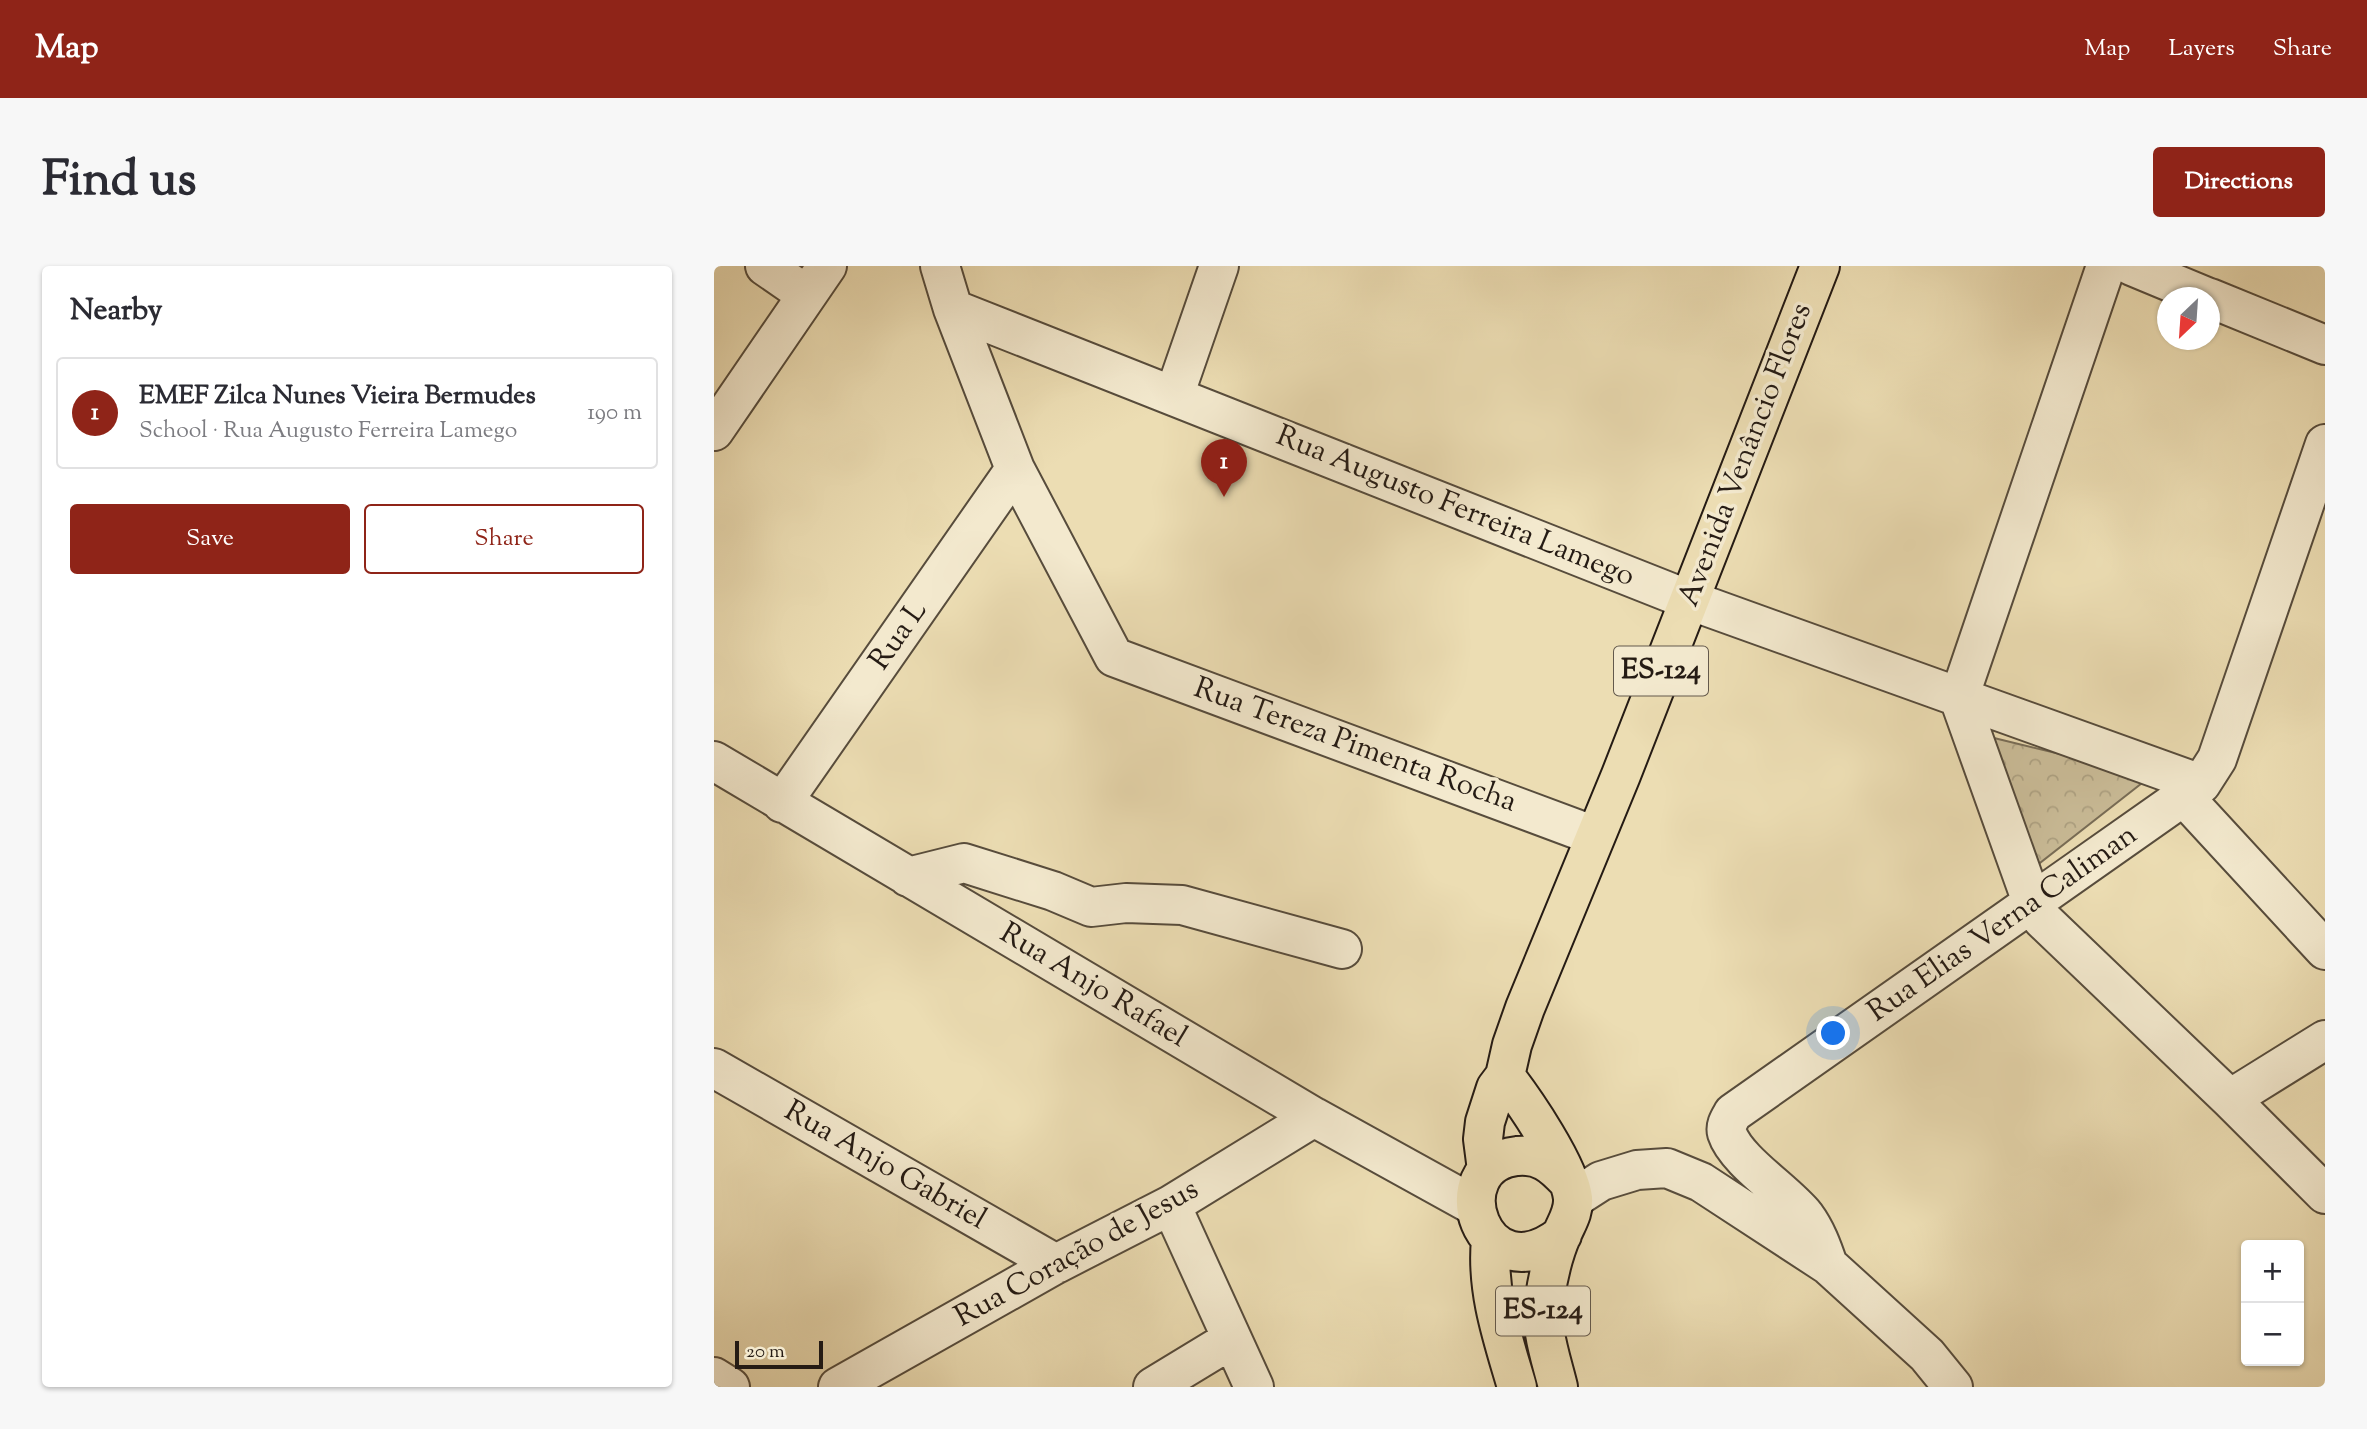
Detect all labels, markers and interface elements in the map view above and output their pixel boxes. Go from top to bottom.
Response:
text: Map [35,25,99,73]
text: Map [2084,32,2130,66]
text: Layers [2168,32,2235,66]
text: Share [2273,32,2332,66]
text: Find us [42,147,196,217]
button: Directions [2153,147,2325,217]
north arrow [2157,287,2220,350]
text: Nearby [70,290,162,333]
street label: Avenida Venâncio Flores [1668,297,1824,613]
text: EMEF Zilca Nunes Vieira Bermudes [139,378,536,415]
text: 1 [91,397,99,430]
text: 190 m [587,397,642,430]
text: School · Rua Augusto Ferreira Lamego [139,415,517,448]
street label: Rua Augusto Ferreira Lamego [1269,415,1641,599]
pin: 1 [1201,439,1247,497]
button: Save [70,504,350,574]
button: Share [364,504,644,574]
street label: Rua L [860,592,938,680]
road number: ES-124 [1614,646,1708,696]
street label: Rua Tereza Pimenta Rocha [1188,668,1523,825]
street label: Rua Elias Verna Caliman [1859,814,2147,1034]
street label: Rua Anjo Rafael [991,913,1195,1059]
your location [1816,1016,1850,1050]
street label: Rua Anjo Gabriel [776,1091,994,1241]
street label: Rua Coração de Jesus [947,1169,1207,1339]
map controls [2241,1240,2304,1366]
button: + [2241,1240,2304,1303]
road number: ES-124 [1496,1286,1590,1336]
button: − [2241,1303,2304,1366]
scale bar [735,1338,822,1370]
text: 20 m [746,1339,785,1366]

